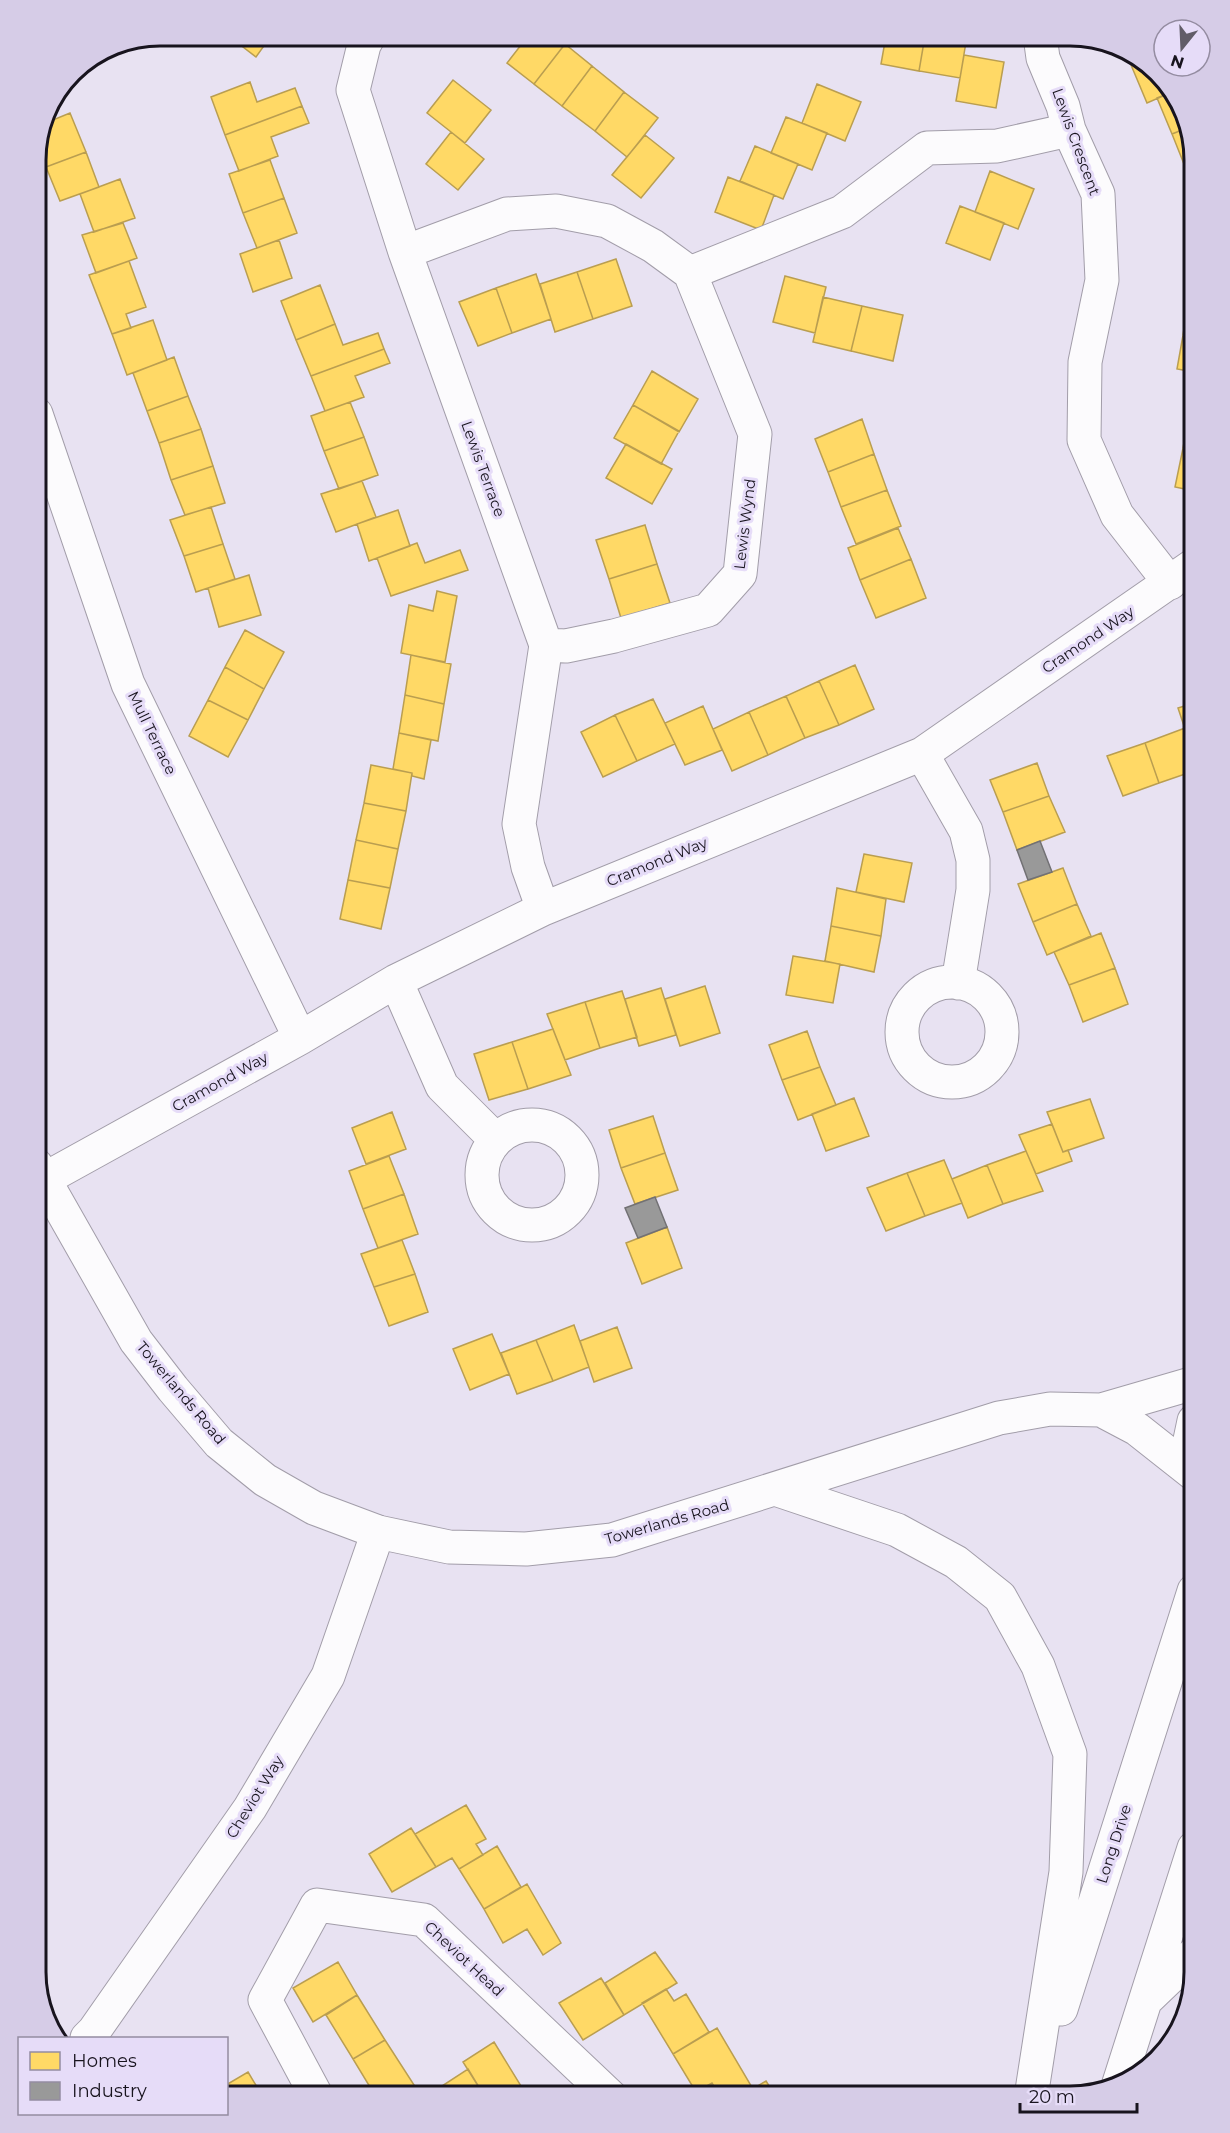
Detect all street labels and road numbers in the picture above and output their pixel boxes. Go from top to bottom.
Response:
street label: Lewis Crescent [1048,86,1105,198]
street label: Lewis Terrace [457,418,510,519]
street label: Lewis Wynd [730,478,759,570]
street label: Cramond Way [1038,601,1138,677]
street label: Mull Terrace [124,688,181,778]
street label: Cramond Way [604,832,711,890]
street label: Cramond Way [168,1047,272,1116]
street label: Towerlands Road [133,1337,230,1448]
street label: Towerlands Road [602,1495,731,1548]
street label: Cheviot Way [222,1751,288,1842]
street label: Long Drive [1092,1802,1135,1886]
street label: Cheviot Head [421,1917,508,2000]

